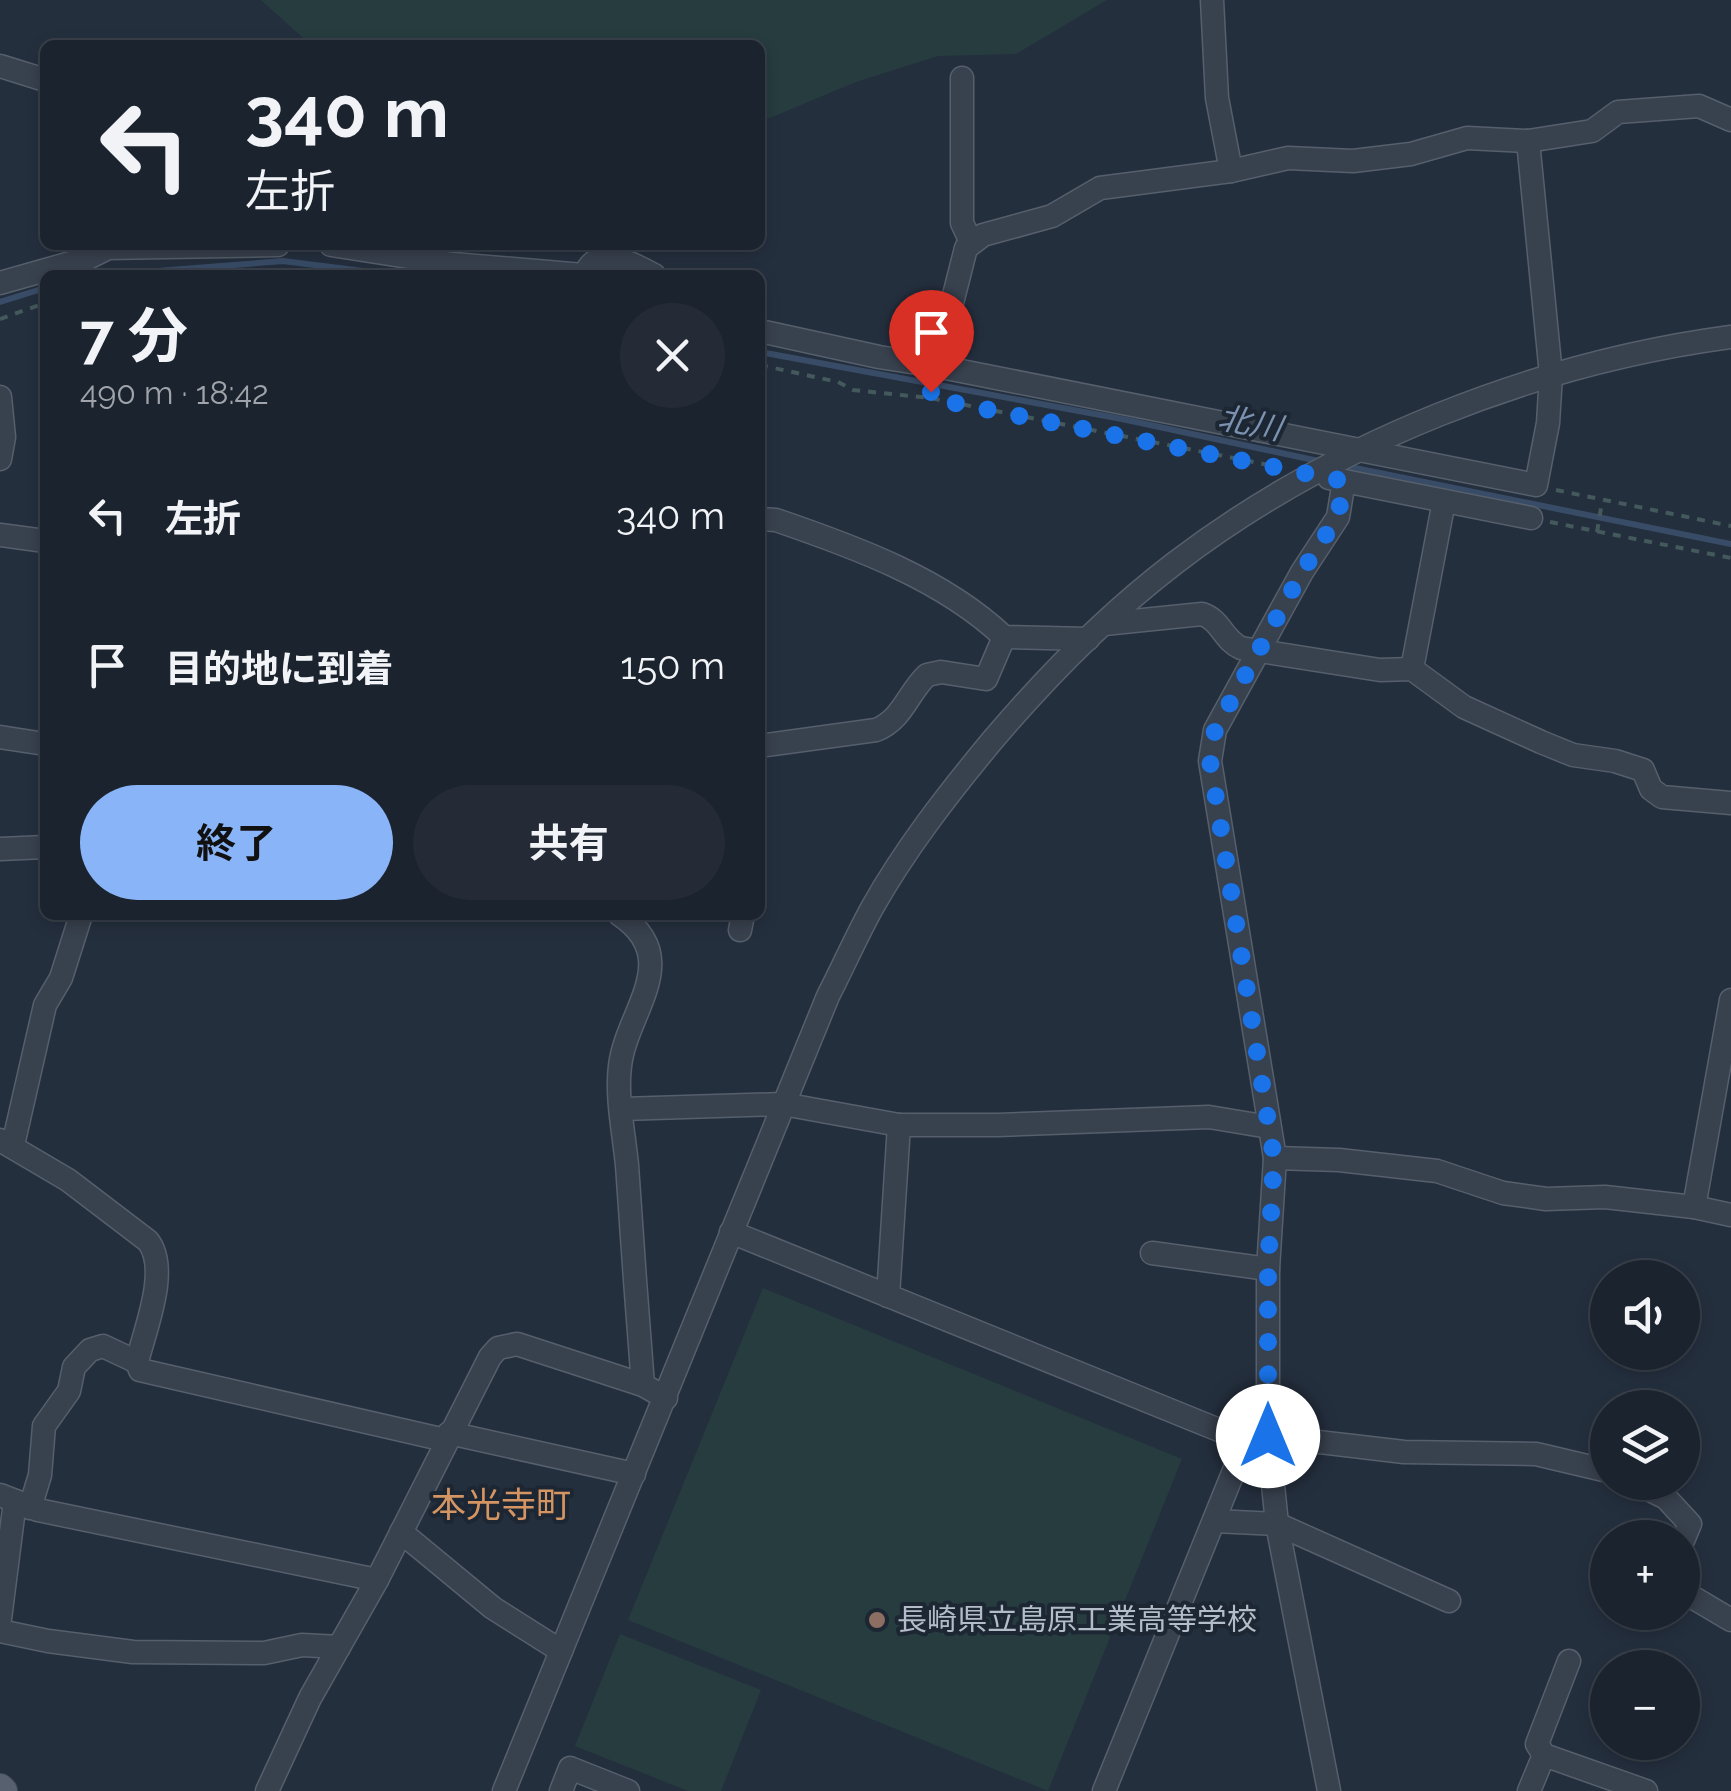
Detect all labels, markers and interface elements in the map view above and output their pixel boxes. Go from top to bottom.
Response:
text: 340 m [245,71,449,153]
icon: left [80,80,210,210]
text: 左折 [245,165,335,218]
pin [889,290,974,393]
text: 7 分 [80,301,188,371]
button: close [620,303,725,408]
icon: arrive [904,305,959,360]
text: 490 m · 18:42 [80,374,269,411]
water label: 北川 [1215,398,1288,447]
icon: left [80,488,135,543]
text: 340 m [616,493,725,538]
text: 左折 [165,496,241,541]
icon: arrive [80,638,135,693]
text: 150 m [620,643,725,688]
text: 目的地に到着 [165,646,393,691]
button: 終了 [80,785,393,900]
button: 共有 [413,785,725,900]
map controls [1590,1260,1700,1760]
button: sound [1590,1260,1700,1370]
position arrow [1216,1384,1320,1488]
button: layers [1590,1390,1700,1500]
district label: 本光寺町 [431,1484,571,1525]
button: + [1590,1520,1700,1630]
place label: 長崎県立島原工業高等学校 [897,1602,1257,1637]
marker: 長崎県立島原工業高等学校 [866,1609,888,1631]
button: − [1590,1650,1700,1760]

